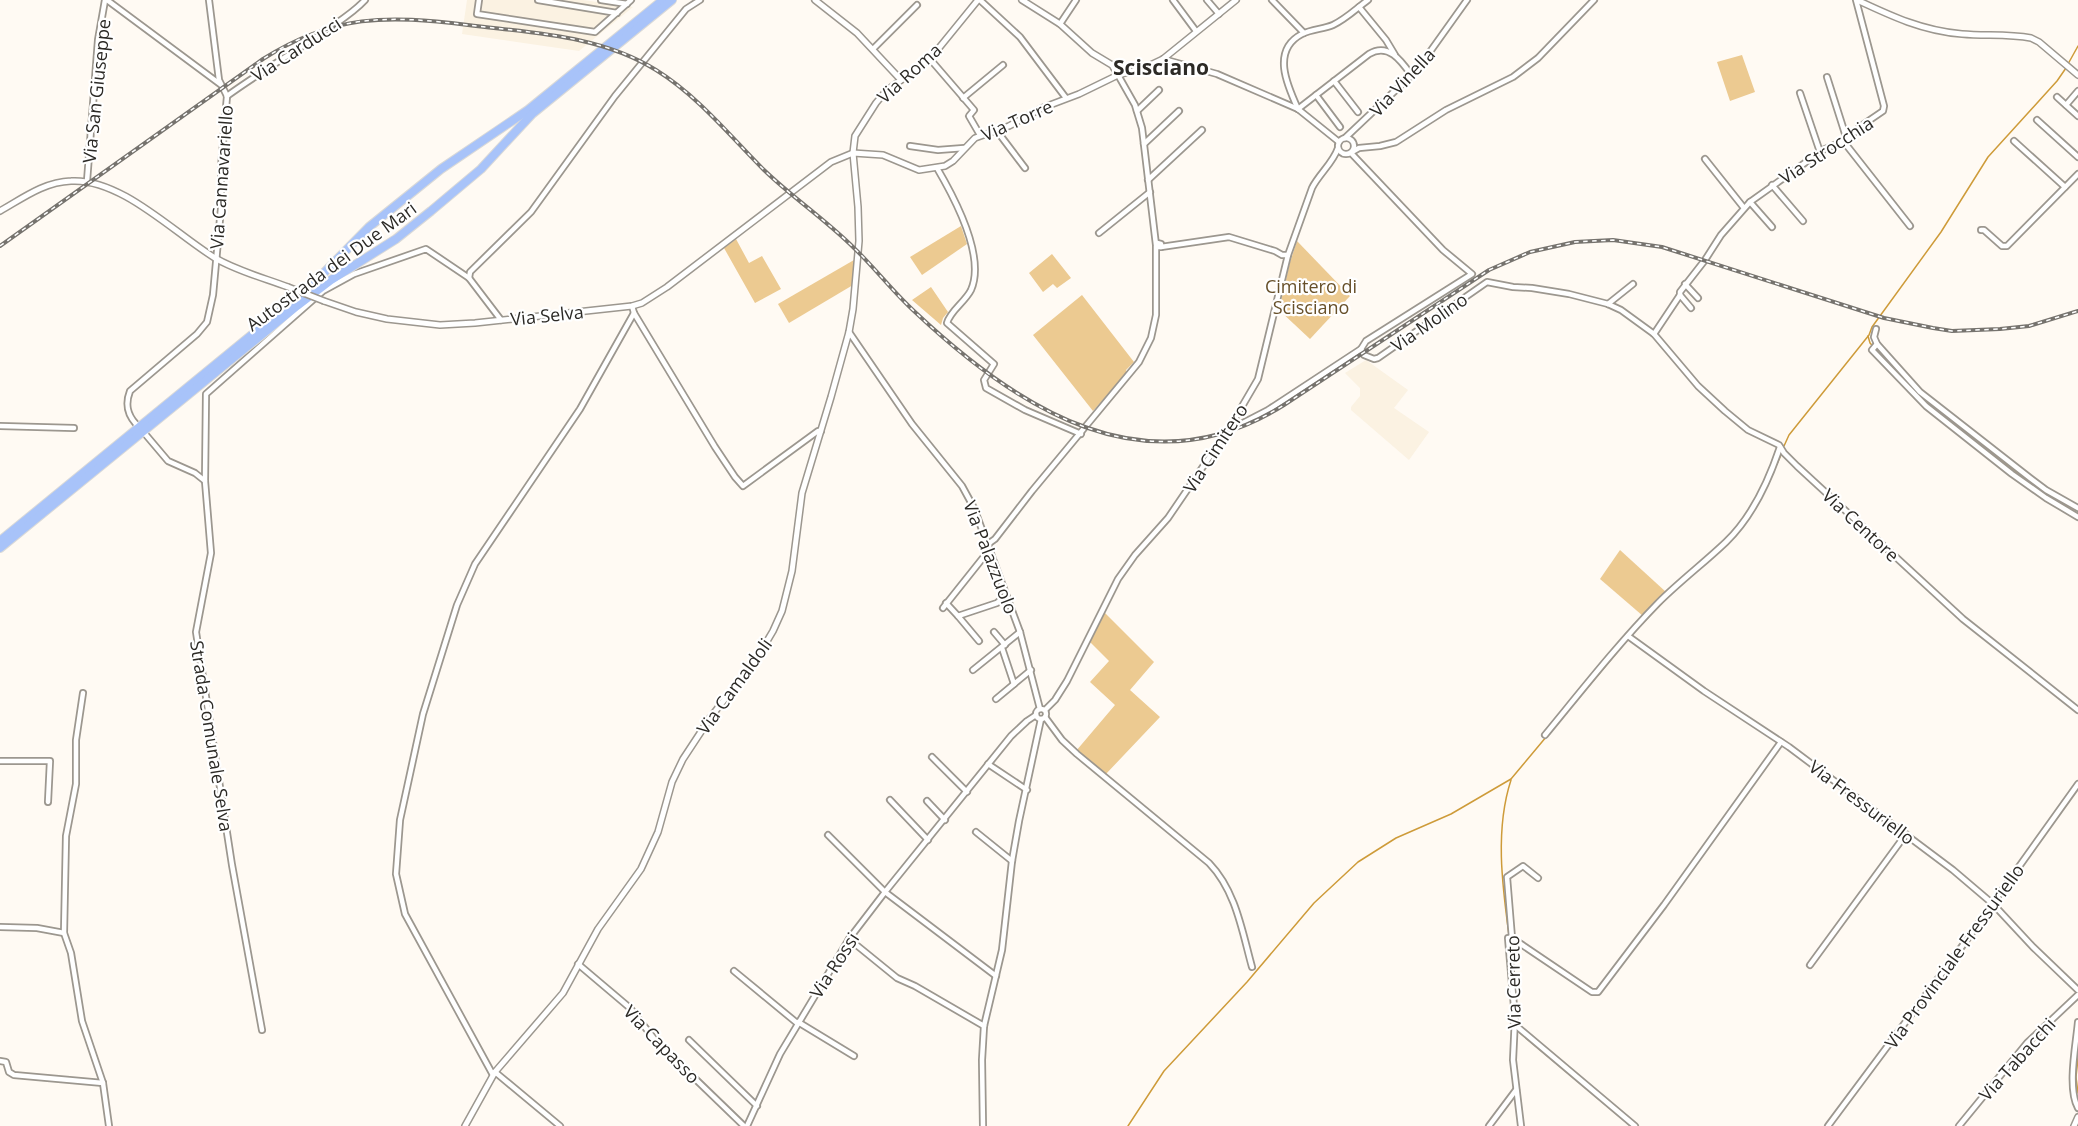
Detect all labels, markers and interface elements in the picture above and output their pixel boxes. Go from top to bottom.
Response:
street label: Via Carducci [246,11,346,87]
street label: Via San Giuseppe [76,18,116,164]
street label: Via Roma [872,38,946,108]
street label: Via Vinella [1364,43,1440,121]
district label: Scisciano [1113,53,1209,81]
street label: Via Torre [978,94,1056,146]
street label: Via Cannavariello [204,104,238,250]
street label: Via Strocchia [1774,111,1878,189]
street label: Autostrada dei Due Mari [241,196,421,336]
park label: Cimitero di Scisciano [1265,274,1357,319]
street label: Via Molino [1386,287,1472,357]
street label: Via Selva [509,299,585,331]
street label: Via Cimitero [1177,399,1253,497]
street label: Via Centore [1817,483,1905,567]
street label: Via Palazzuolo [958,497,1024,617]
street label: Via Camaldoli [691,633,777,739]
street label: Strada Comunale Selva [185,639,239,833]
street label: Via Fressuriello [1804,754,1920,850]
street label: Via Provinciale Fressuriello [1879,859,2029,1053]
street label: Via Rossi [804,928,864,1002]
street label: Via Cerreto [1500,935,1526,1029]
street label: Via Capasso [619,1000,705,1088]
street label: Via Tabacchi [1973,1012,2061,1106]

